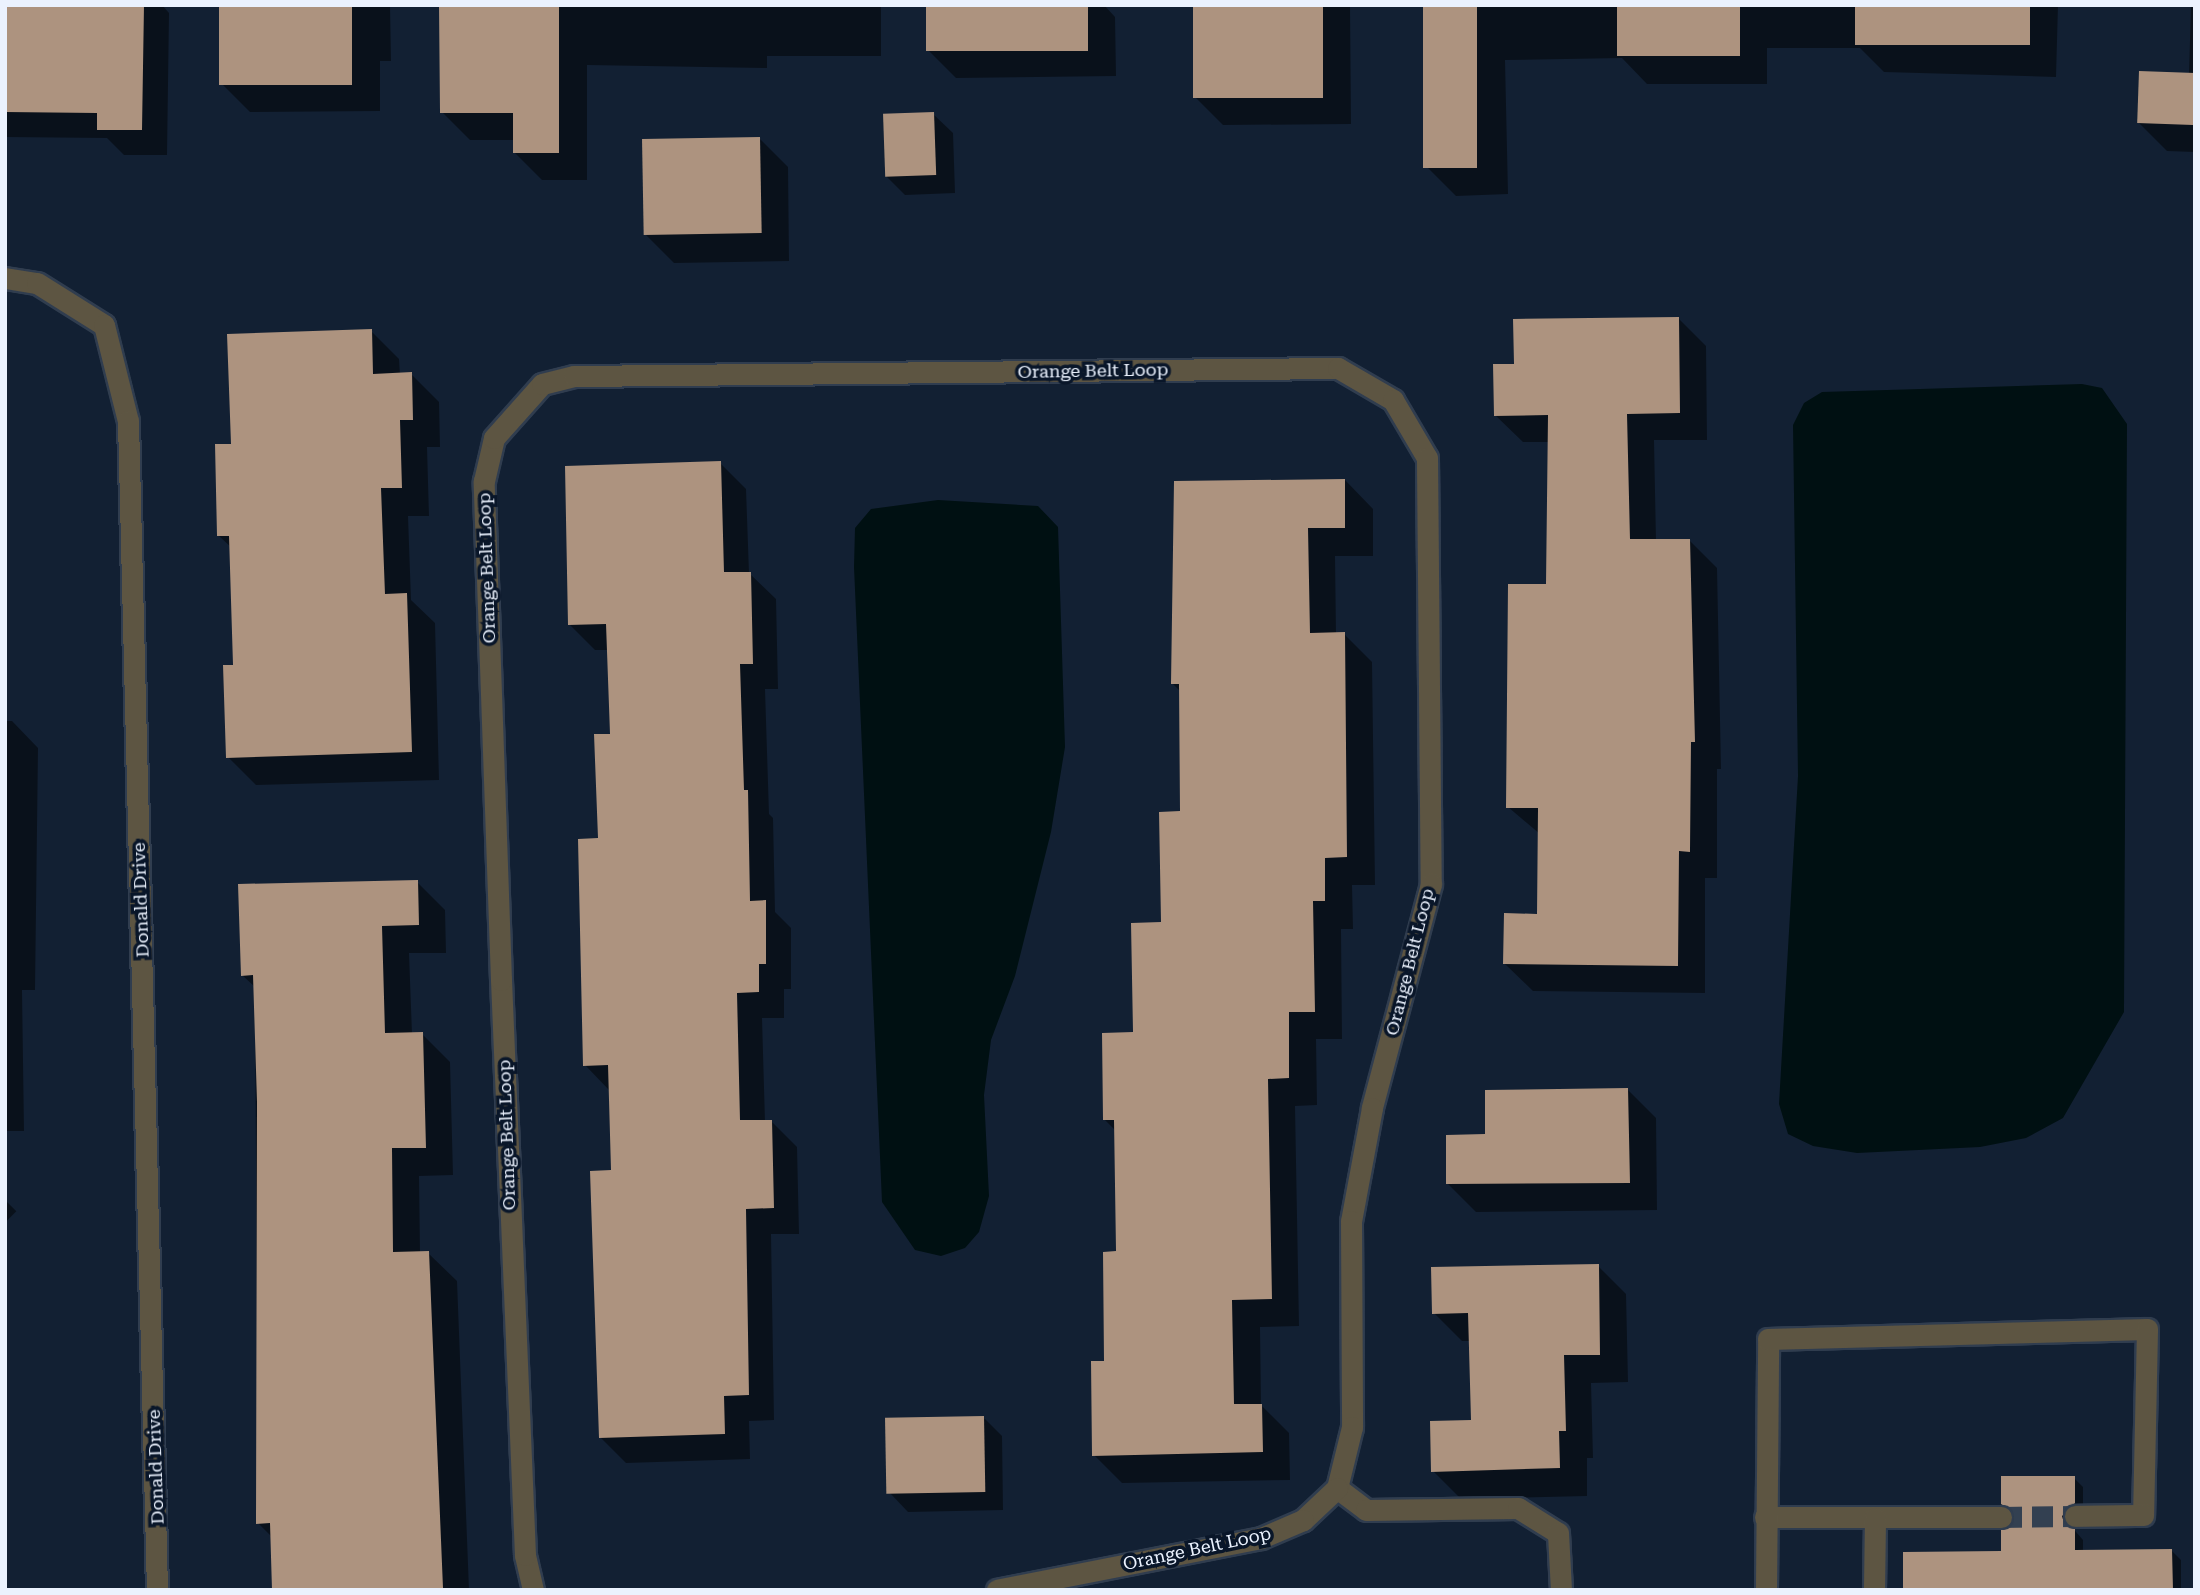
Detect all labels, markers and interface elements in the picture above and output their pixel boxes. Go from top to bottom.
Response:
street label: Orange Belt Loop [1017,359,1169,383]
street label: Orange Belt Loop [474,492,500,644]
street label: Donald Drive [128,842,154,958]
street label: Orange Belt Loop [1381,886,1439,1038]
street label: Orange Belt Loop [494,1059,520,1211]
street label: Donald Drive [143,1409,169,1525]
street label: Orange Belt Loop [1121,1523,1273,1575]

